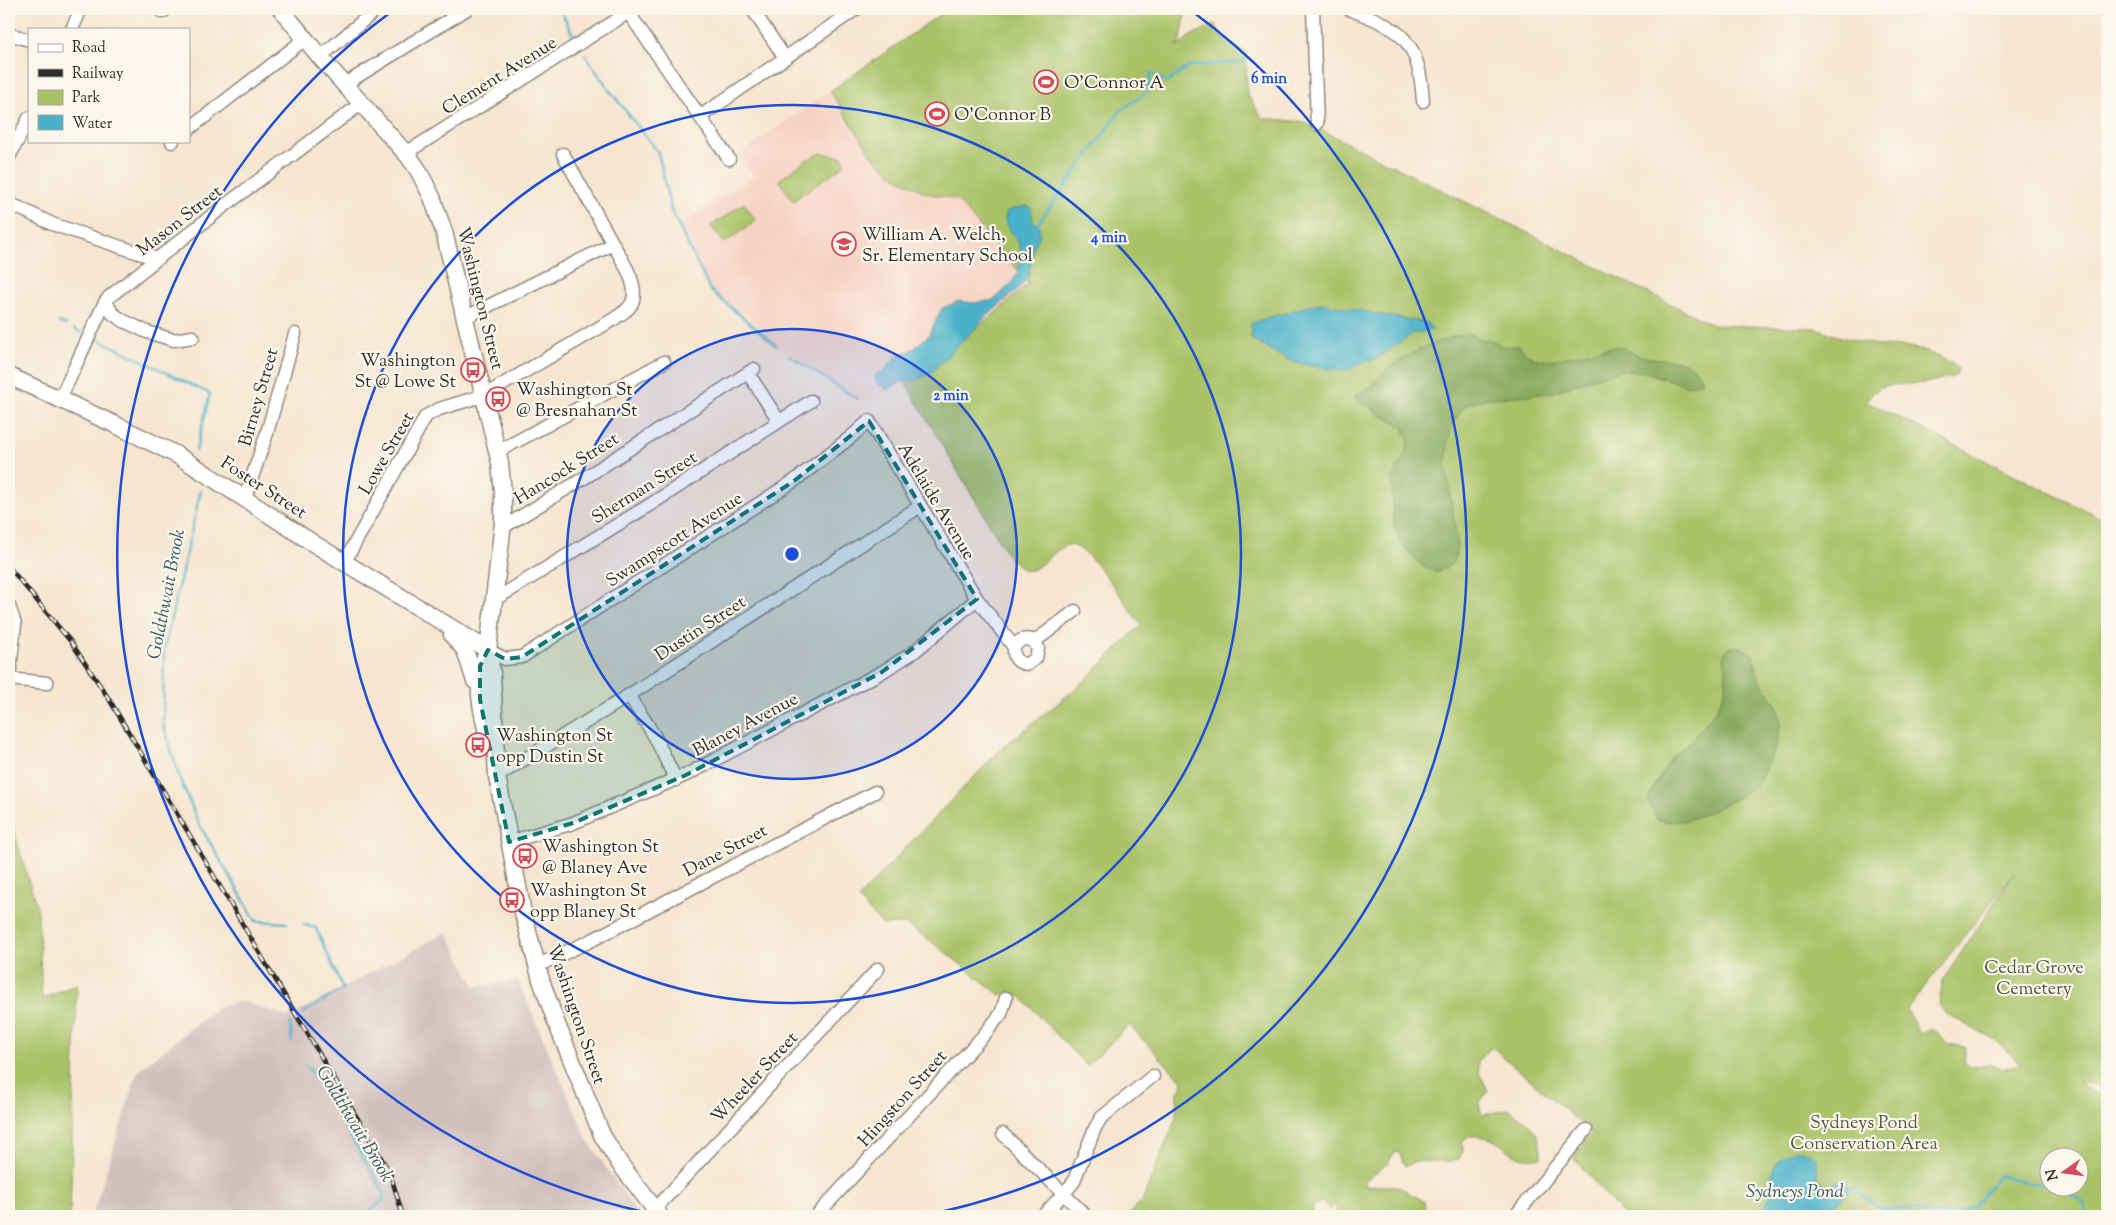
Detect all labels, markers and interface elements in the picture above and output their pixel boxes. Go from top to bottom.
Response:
legend [28,28,190,142]
street label: Clement Avenue [437,31,563,123]
text: Road [72,38,106,59]
text: Railway [72,64,124,85]
sports icon: O'Connor A [1033,69,1059,95]
text: 6 min [1251,69,1287,90]
place label: O'Connor A [1064,71,1164,97]
text: Park [72,88,101,109]
sports icon: O'Connor B [924,101,950,127]
place label: O'Connor B [954,103,1051,129]
text: Water [72,114,113,135]
street label: Mason Street [132,180,229,263]
place label: William A. Welch, Sr. Elementary School [862,223,1033,270]
street label: Washington Street [449,224,509,373]
text: 4 min [1090,228,1127,249]
school or university icon: William A. Welch, Sr. Elementary School [831,231,857,257]
street label: Birney Street [234,345,286,450]
place label: Washington St @ Lowe St [354,349,456,396]
bus stop icon: Washington St @ Lowe St [460,357,486,383]
place label: Washington St @ Bresnahan St [516,378,637,425]
bus stop icon: Washington St @ Bresnahan St [485,386,511,412]
text: 2 min [933,386,969,407]
street label: Lowe Street [354,408,422,500]
street label: Hancock Street [510,427,624,512]
street label: Adelaide Avenue [890,438,981,566]
street label: Sherman Street [587,446,703,532]
street label: Foster Street [215,451,311,526]
street label: Swampscott Avenue [602,487,749,595]
water label: Goldthwait Brook [142,527,193,662]
centre of rings [783,545,801,563]
street label: Dustin Street [650,590,752,669]
street label: Blaney Avenue [689,687,803,764]
place label: Washington St opp Dustin St [496,724,613,771]
bus stop icon: Washington St opp Dustin St [465,732,491,758]
street label: Dane Street [679,819,773,885]
place label: Washington St @ Blaney Ave [542,835,659,882]
bus stop icon: Washington St @ Blaney Ave [512,843,538,869]
place label: Washington St opp Blaney St [530,879,647,926]
bus stop icon: Washington St opp Blaney St [499,887,525,913]
street label: Washington Street [539,941,611,1088]
park label: Cedar Grove Cemetery [1984,956,2084,1003]
street label: Wheeler Street [706,1027,805,1130]
street label: Hingston Street [853,1045,954,1154]
water label: Goldthwait Brook [308,1061,400,1188]
park label: Sydneys Pond Conservation Area [1790,1111,1938,1158]
north arrow [2038,1148,2088,1198]
text: N [2042,1167,2064,1183]
water label: Sydneys Pond [1746,1179,1845,1206]

